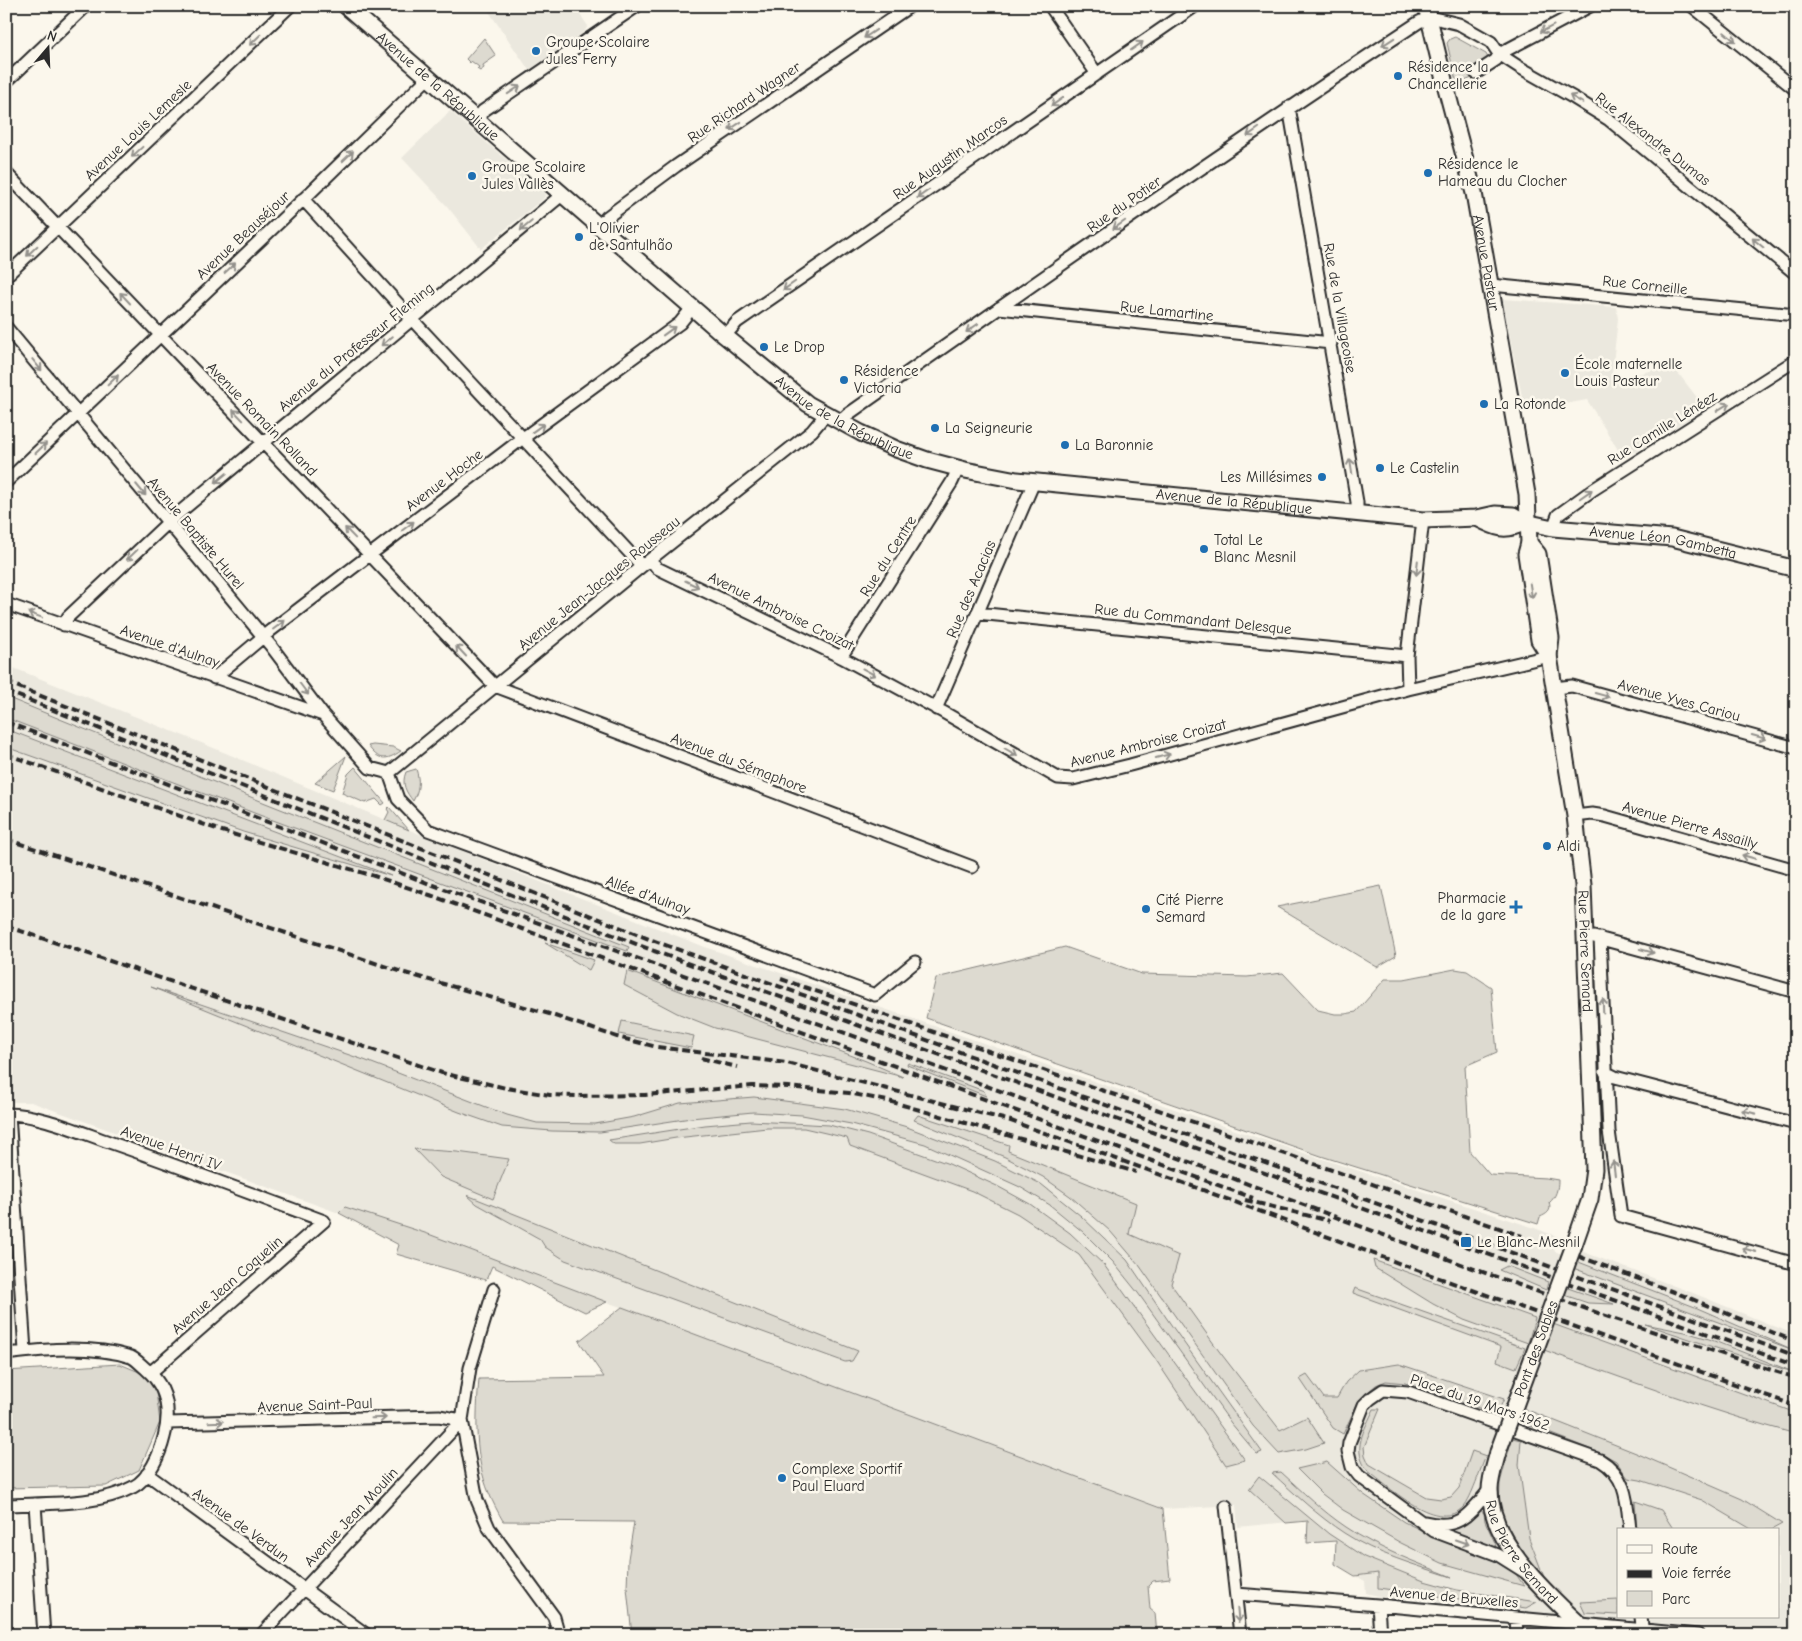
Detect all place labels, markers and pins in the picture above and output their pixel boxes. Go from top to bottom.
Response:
place label: Groupe Scolaire Jules Ferry [546,33,650,68]
marker: Groupe Scolaire Jules Ferry [530,45,542,57]
place label: Résidence la Chancellerie [1408,58,1488,93]
marker: Résidence la Chancellerie [1392,70,1404,82]
place label: Résidence le Hameau du Clocher [1438,155,1567,190]
place label: Groupe Scolaire Jules Vallès [482,158,586,193]
marker: Résidence le Hameau du Clocher [1422,167,1434,179]
marker: Groupe Scolaire Jules Vallès [466,170,478,182]
place label: L'Olivier de Santulhão [589,219,673,254]
marker: L'Olivier de Santulhão [573,231,585,243]
place label: Le Drop [774,338,825,356]
marker: Le Drop [758,341,770,353]
place label: École maternelle Louis Pasteur [1575,354,1683,390]
place label: Résidence Victoria [854,362,919,397]
marker: École maternelle Louis Pasteur [1559,367,1571,379]
marker: Résidence Victoria [838,374,850,386]
place label: La Rotonde [1494,395,1567,413]
marker: La Rotonde [1478,398,1490,410]
place label: La Seigneurie [945,419,1033,437]
marker: La Seigneurie [929,422,941,434]
place label: La Baronnie [1075,436,1154,454]
marker: La Baronnie [1059,439,1071,451]
place label: Le Castelin [1390,459,1459,477]
marker: Le Castelin [1374,462,1386,474]
place label: Les Millésimes [1220,468,1312,486]
marker: Les Millésimes [1316,471,1328,483]
place label: Total Le Blanc Mesnil [1214,531,1296,566]
marker: Total Le Blanc Mesnil [1198,543,1210,555]
place label: Aldi [1557,837,1580,855]
marker: Aldi [1541,840,1553,852]
place label: Pharmacie de la gare [1438,889,1506,924]
place label: Cité Pierre Semard [1156,891,1224,926]
marker: Pharmacie de la gare [1510,901,1522,913]
marker: Cité Pierre Semard [1140,903,1152,915]
place label: Le Blanc-Mesnil [1477,1233,1580,1251]
marker: Le Blanc-Mesnil [1459,1235,1473,1249]
place label: Complexe Sportif Paul Eluard [792,1460,902,1495]
marker: Complexe Sportif Paul Eluard [776,1472,788,1484]

